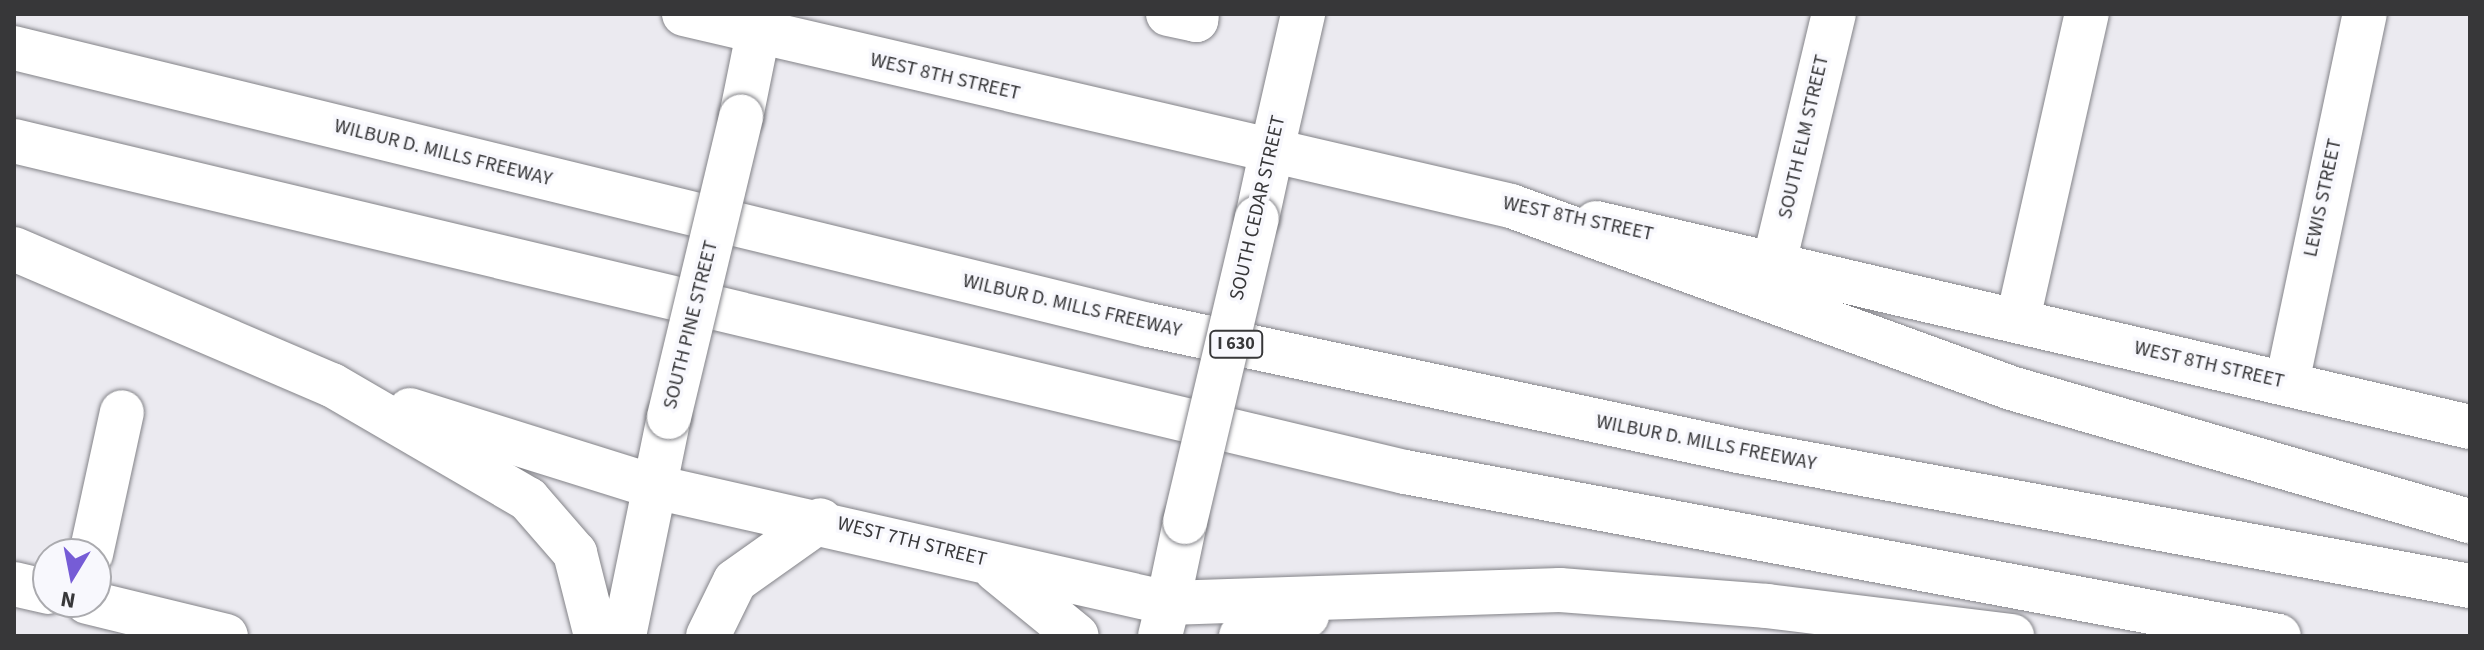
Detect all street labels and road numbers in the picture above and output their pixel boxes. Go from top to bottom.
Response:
street label: WEST 8TH STREET [868,48,1022,106]
street label: SOUTH ELM STREET [1773,53,1835,221]
street label: SOUTH CEDAR STREET [1225,113,1291,303]
street label: WILBUR D. MILLS FREEWAY [332,114,554,192]
street label: LEWIS STREET [2299,137,2347,259]
street label: WEST 8TH STREET [1501,191,1655,247]
street label: SOUTH PINE STREET [658,238,724,412]
street label: WILBUR D. MILLS FREEWAY [960,269,1184,343]
road number: I 630 [1208,330,1264,358]
street label: WEST 8TH STREET [2132,336,2286,394]
street label: WILBUR D. MILLS FREEWAY [1594,410,1818,476]
street label: WEST 7TH STREET [835,512,989,572]

